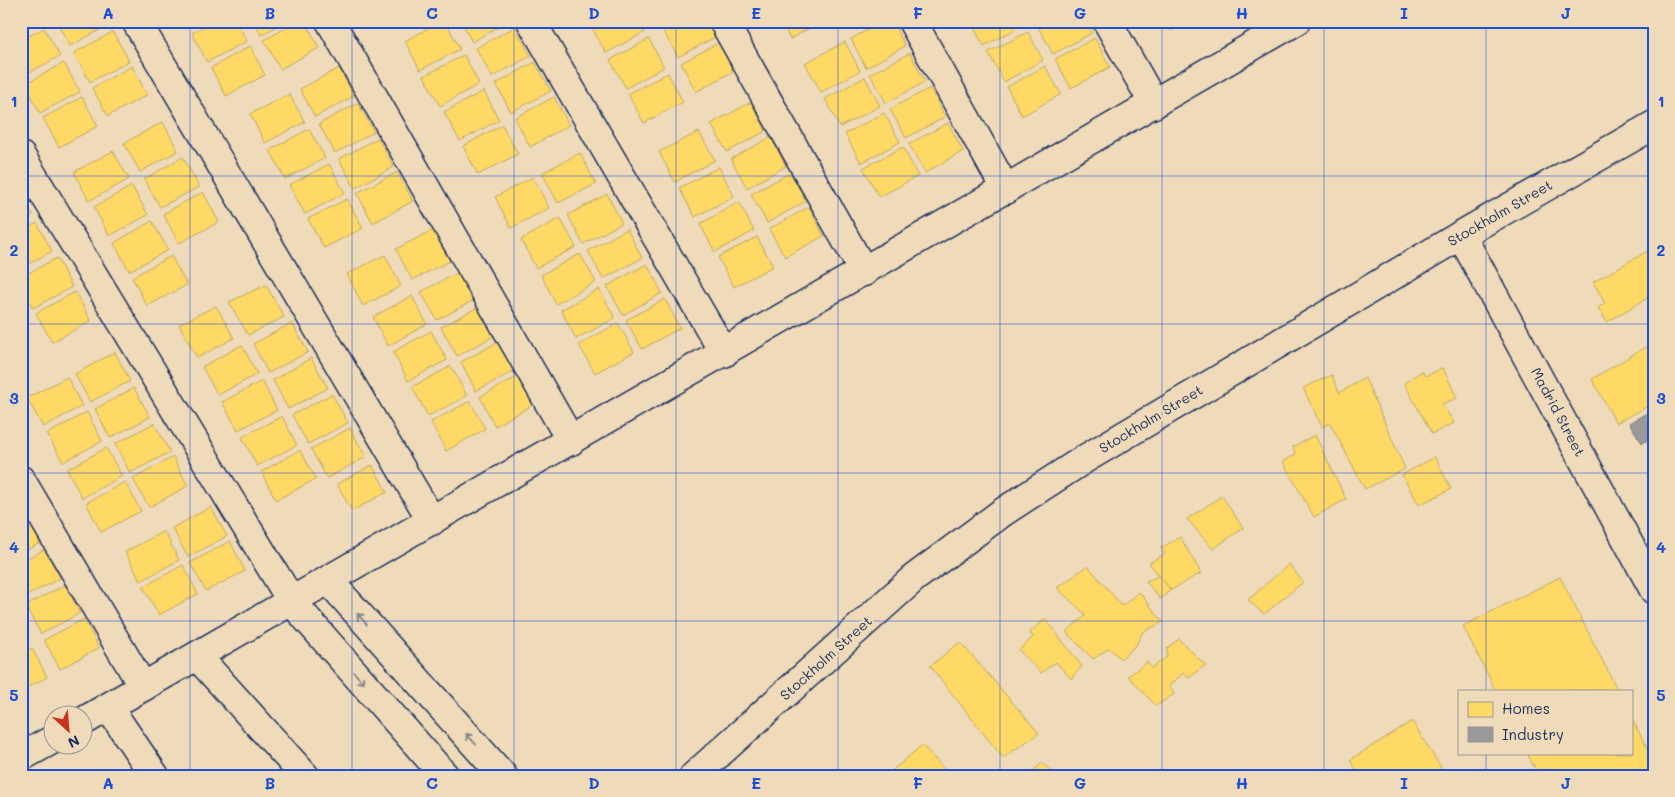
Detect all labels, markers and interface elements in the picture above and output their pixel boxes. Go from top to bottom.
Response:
text: A [102,2,114,23]
text: B [265,2,275,23]
text: C [426,2,438,23]
text: D [588,2,600,23]
text: E [751,2,761,23]
text: F [913,2,923,23]
text: G [1074,2,1086,23]
text: H [1236,2,1248,23]
text: I [1400,2,1408,23]
text: J [1561,2,1571,23]
text: 1 [10,90,18,111]
text: 1 [1657,90,1665,111]
street label: Stockholm Street [1444,175,1556,250]
text: 2 [10,239,19,260]
text: 2 [1657,239,1666,260]
street label: Madrid Street [1527,364,1590,459]
street label: Stockholm Street [1095,380,1206,457]
text: 3 [9,387,19,408]
text: 3 [1656,387,1666,408]
text: 4 [9,536,19,557]
text: 4 [1656,536,1666,557]
street label: Stockholm Street [775,611,876,704]
one-way arrow [356,612,368,625]
one-way arrow [353,672,365,685]
text: 5 [9,684,19,705]
text: 5 [1656,684,1666,705]
legend [1458,690,1632,754]
text: Homes [1502,698,1550,718]
north arrow [42,704,92,754]
text: Industry [1502,724,1564,744]
text: N [65,731,83,753]
one-way arrow [465,733,476,746]
text: A [102,772,114,793]
text: B [265,772,275,793]
text: C [426,772,438,793]
text: D [588,772,600,793]
text: E [751,772,761,793]
text: F [913,772,923,793]
text: G [1074,772,1086,793]
text: H [1236,772,1248,793]
text: I [1400,772,1408,793]
text: J [1561,772,1571,793]

